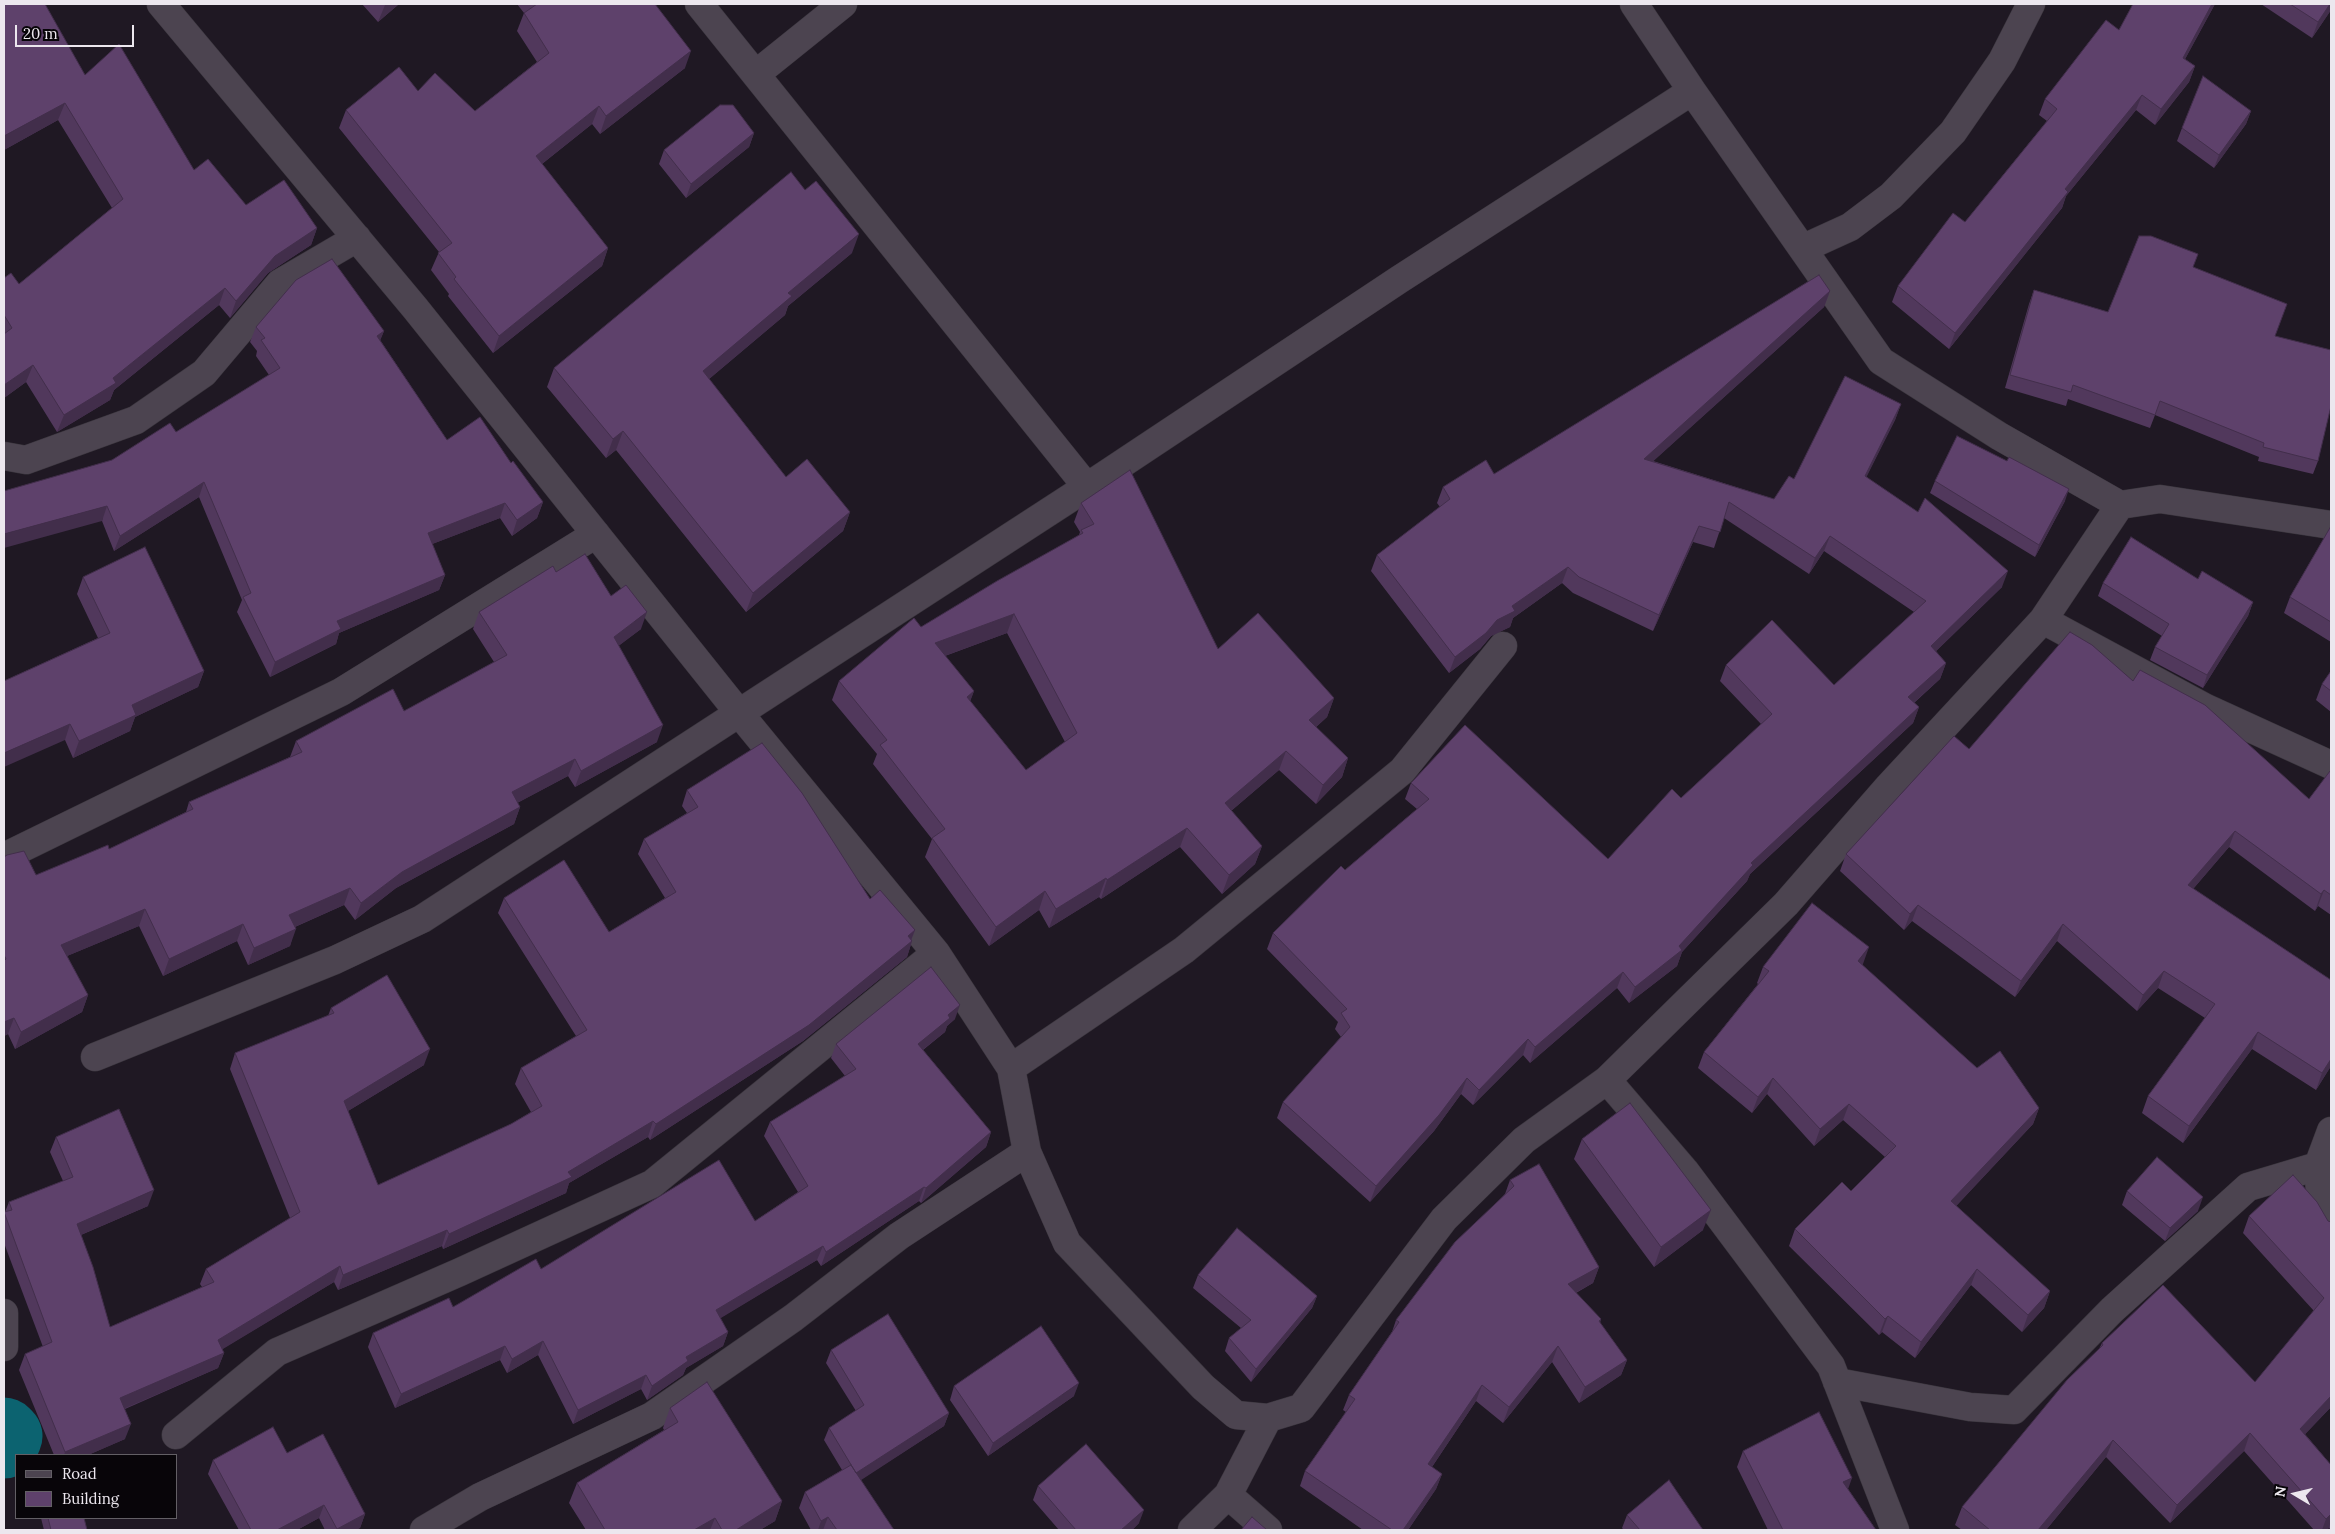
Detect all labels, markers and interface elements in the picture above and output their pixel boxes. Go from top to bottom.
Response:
scale bar [18,15,136,47]
text: 20 m [23,24,58,43]
legend [15,1454,178,1519]
text: Road [62,1464,97,1483]
north arrow [2270,1469,2320,1519]
text: N [2270,1485,2290,1498]
text: Building [62,1489,119,1508]

